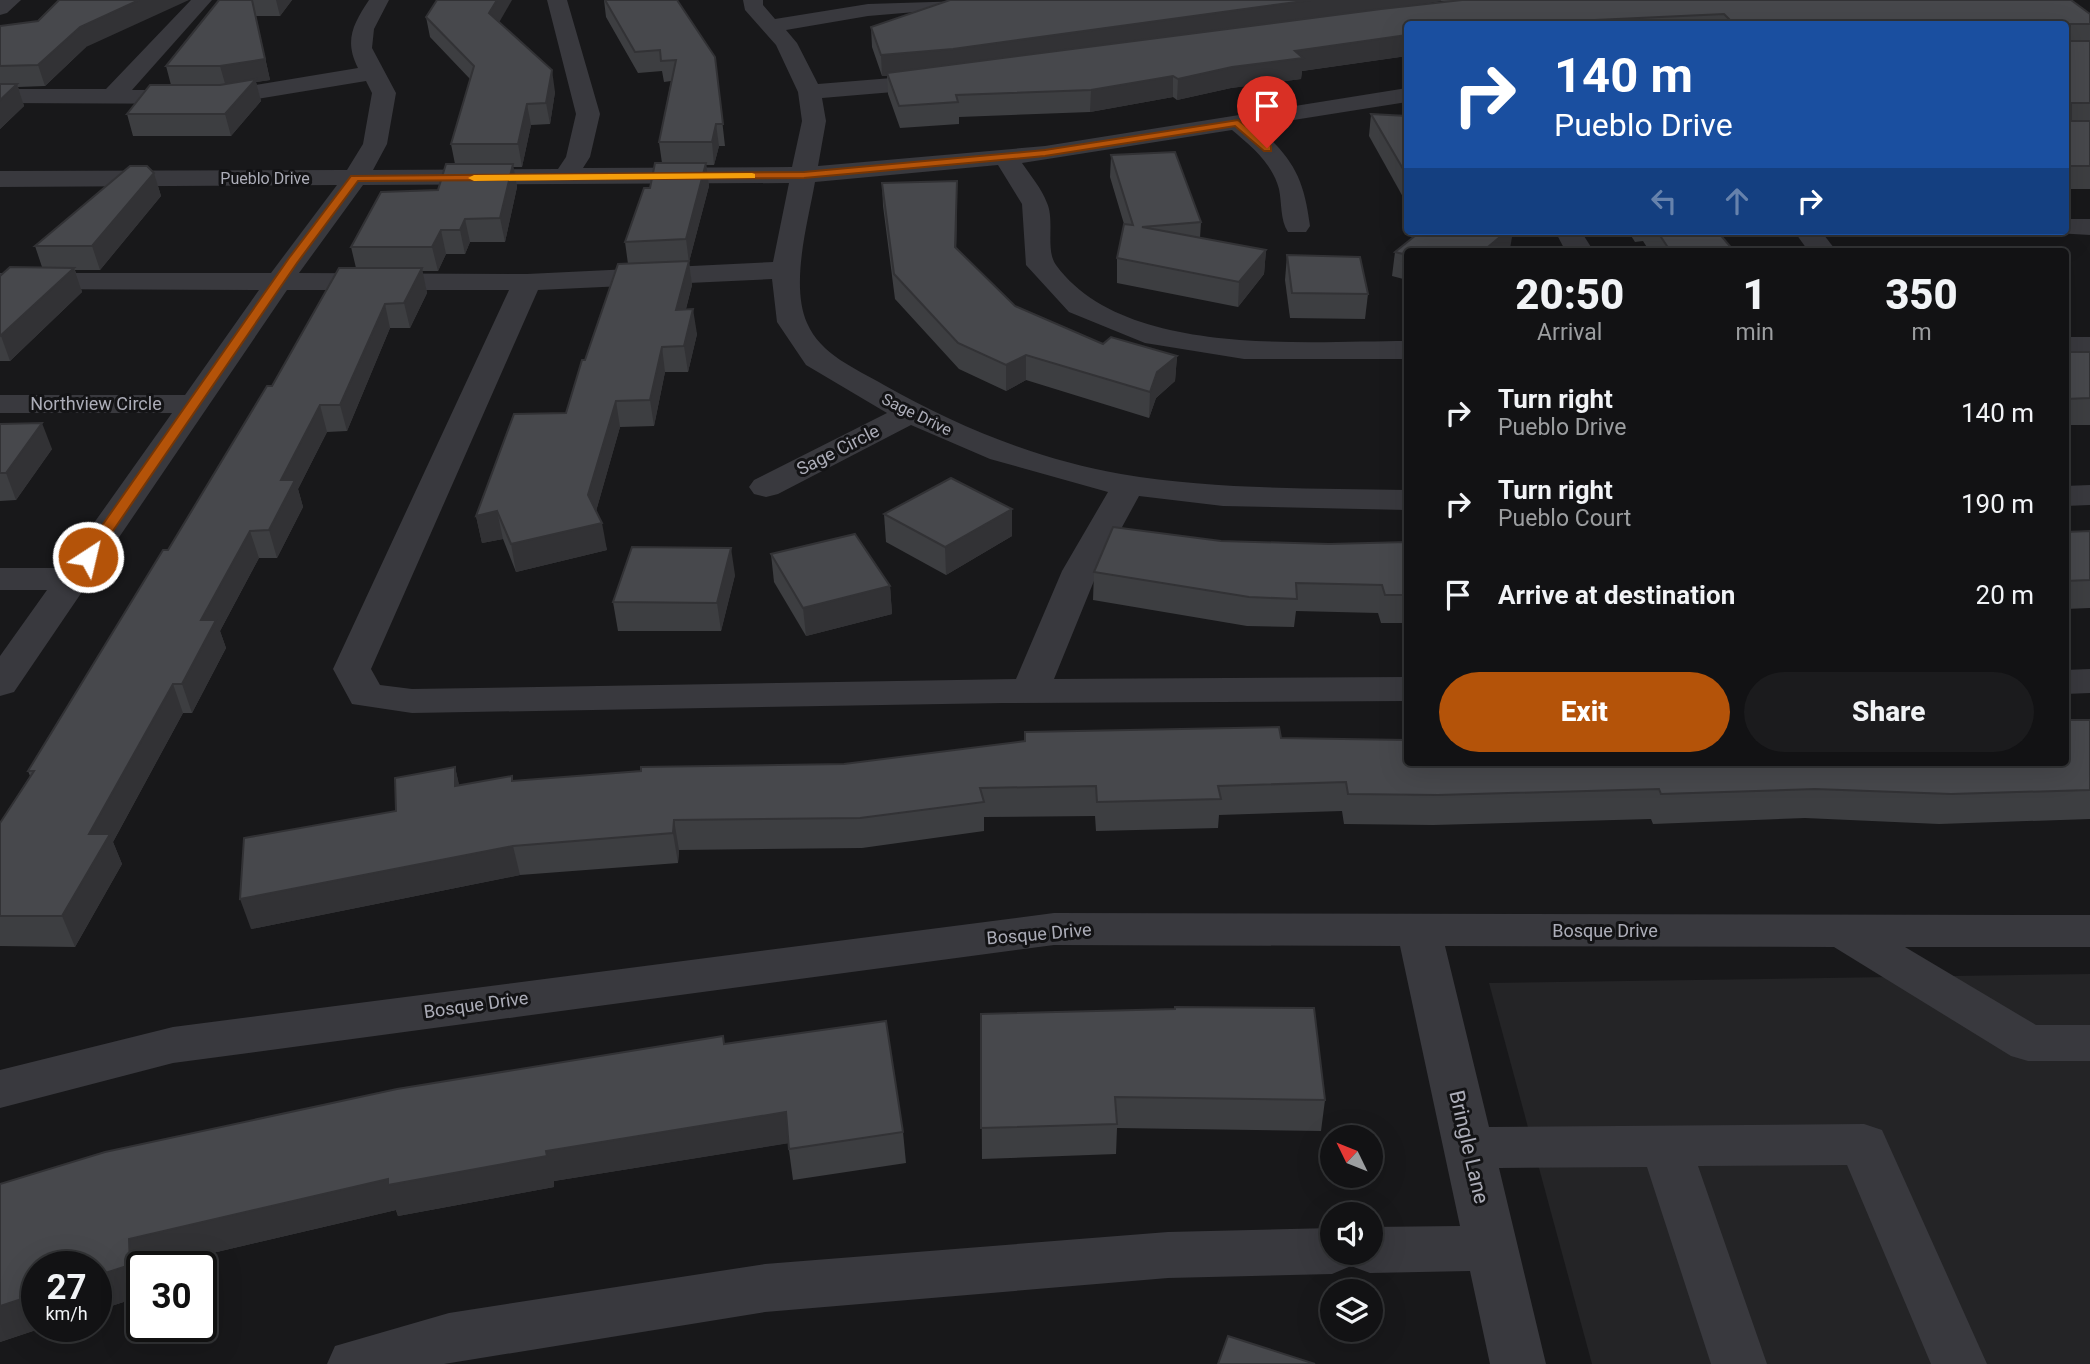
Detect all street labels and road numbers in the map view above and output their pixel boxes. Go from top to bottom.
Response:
street label: Pueblo Drive [220,169,310,188]
street label: Sage Drive [879,389,955,440]
street label: Northview Circle [30,393,162,414]
street label: Sage Circle [793,420,883,479]
street label: Bosque Drive [986,918,1092,949]
street label: Bosque Drive [1552,920,1658,941]
street label: Bosque Drive [422,987,530,1022]
street label: Bringle Lane [1444,1088,1494,1206]

